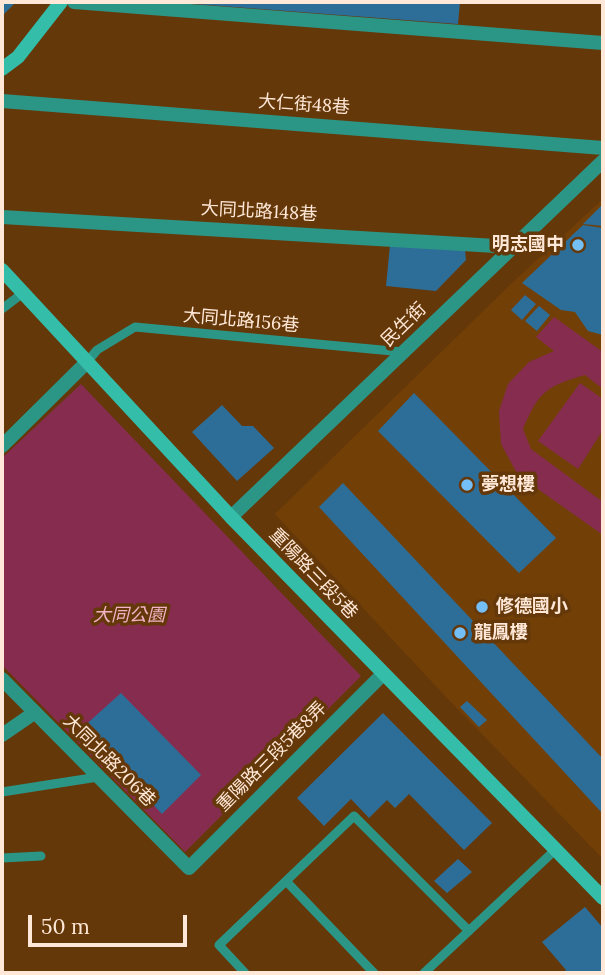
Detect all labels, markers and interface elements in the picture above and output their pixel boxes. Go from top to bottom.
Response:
street label: 大仁街48巷 [257,91,351,119]
street label: 大同北路148巷 [200,198,318,226]
place label: 明志國中 [492,234,564,256]
marker: 明志國中 [570,237,586,253]
street label: 民生街 [377,298,431,352]
street label: 大同北路156巷 [182,305,300,337]
place label: 夢想樓 [481,474,535,496]
marker: 夢想樓 [459,477,475,493]
street label: 重陽路三段5巷 [264,524,362,624]
place label: 修德國小 [496,596,568,618]
marker: 修德國小 [474,599,490,615]
park label: 大同公園 [93,605,165,627]
place label: 龍鳳樓 [474,622,528,644]
marker: 龍鳳樓 [452,625,468,641]
street label: 重陽路三段5巷8弄 [213,698,331,816]
street label: 大同北路206巷 [58,710,160,812]
scale bar [32,902,191,946]
text: 50 m [41,913,90,940]

